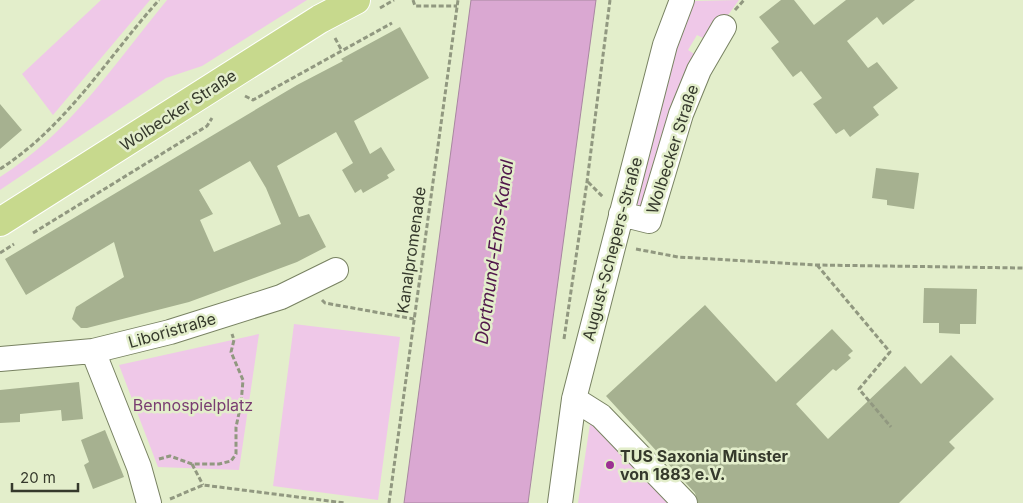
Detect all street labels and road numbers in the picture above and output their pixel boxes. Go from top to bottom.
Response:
street label: Wolbecker Straße [116,65,240,155]
street label: Wolbecker Straße [642,82,702,216]
street label: August-Schepers-Straße [578,155,646,343]
street label: Kanalpromenade [392,185,430,315]
street label: Liboristraße [126,308,218,352]

